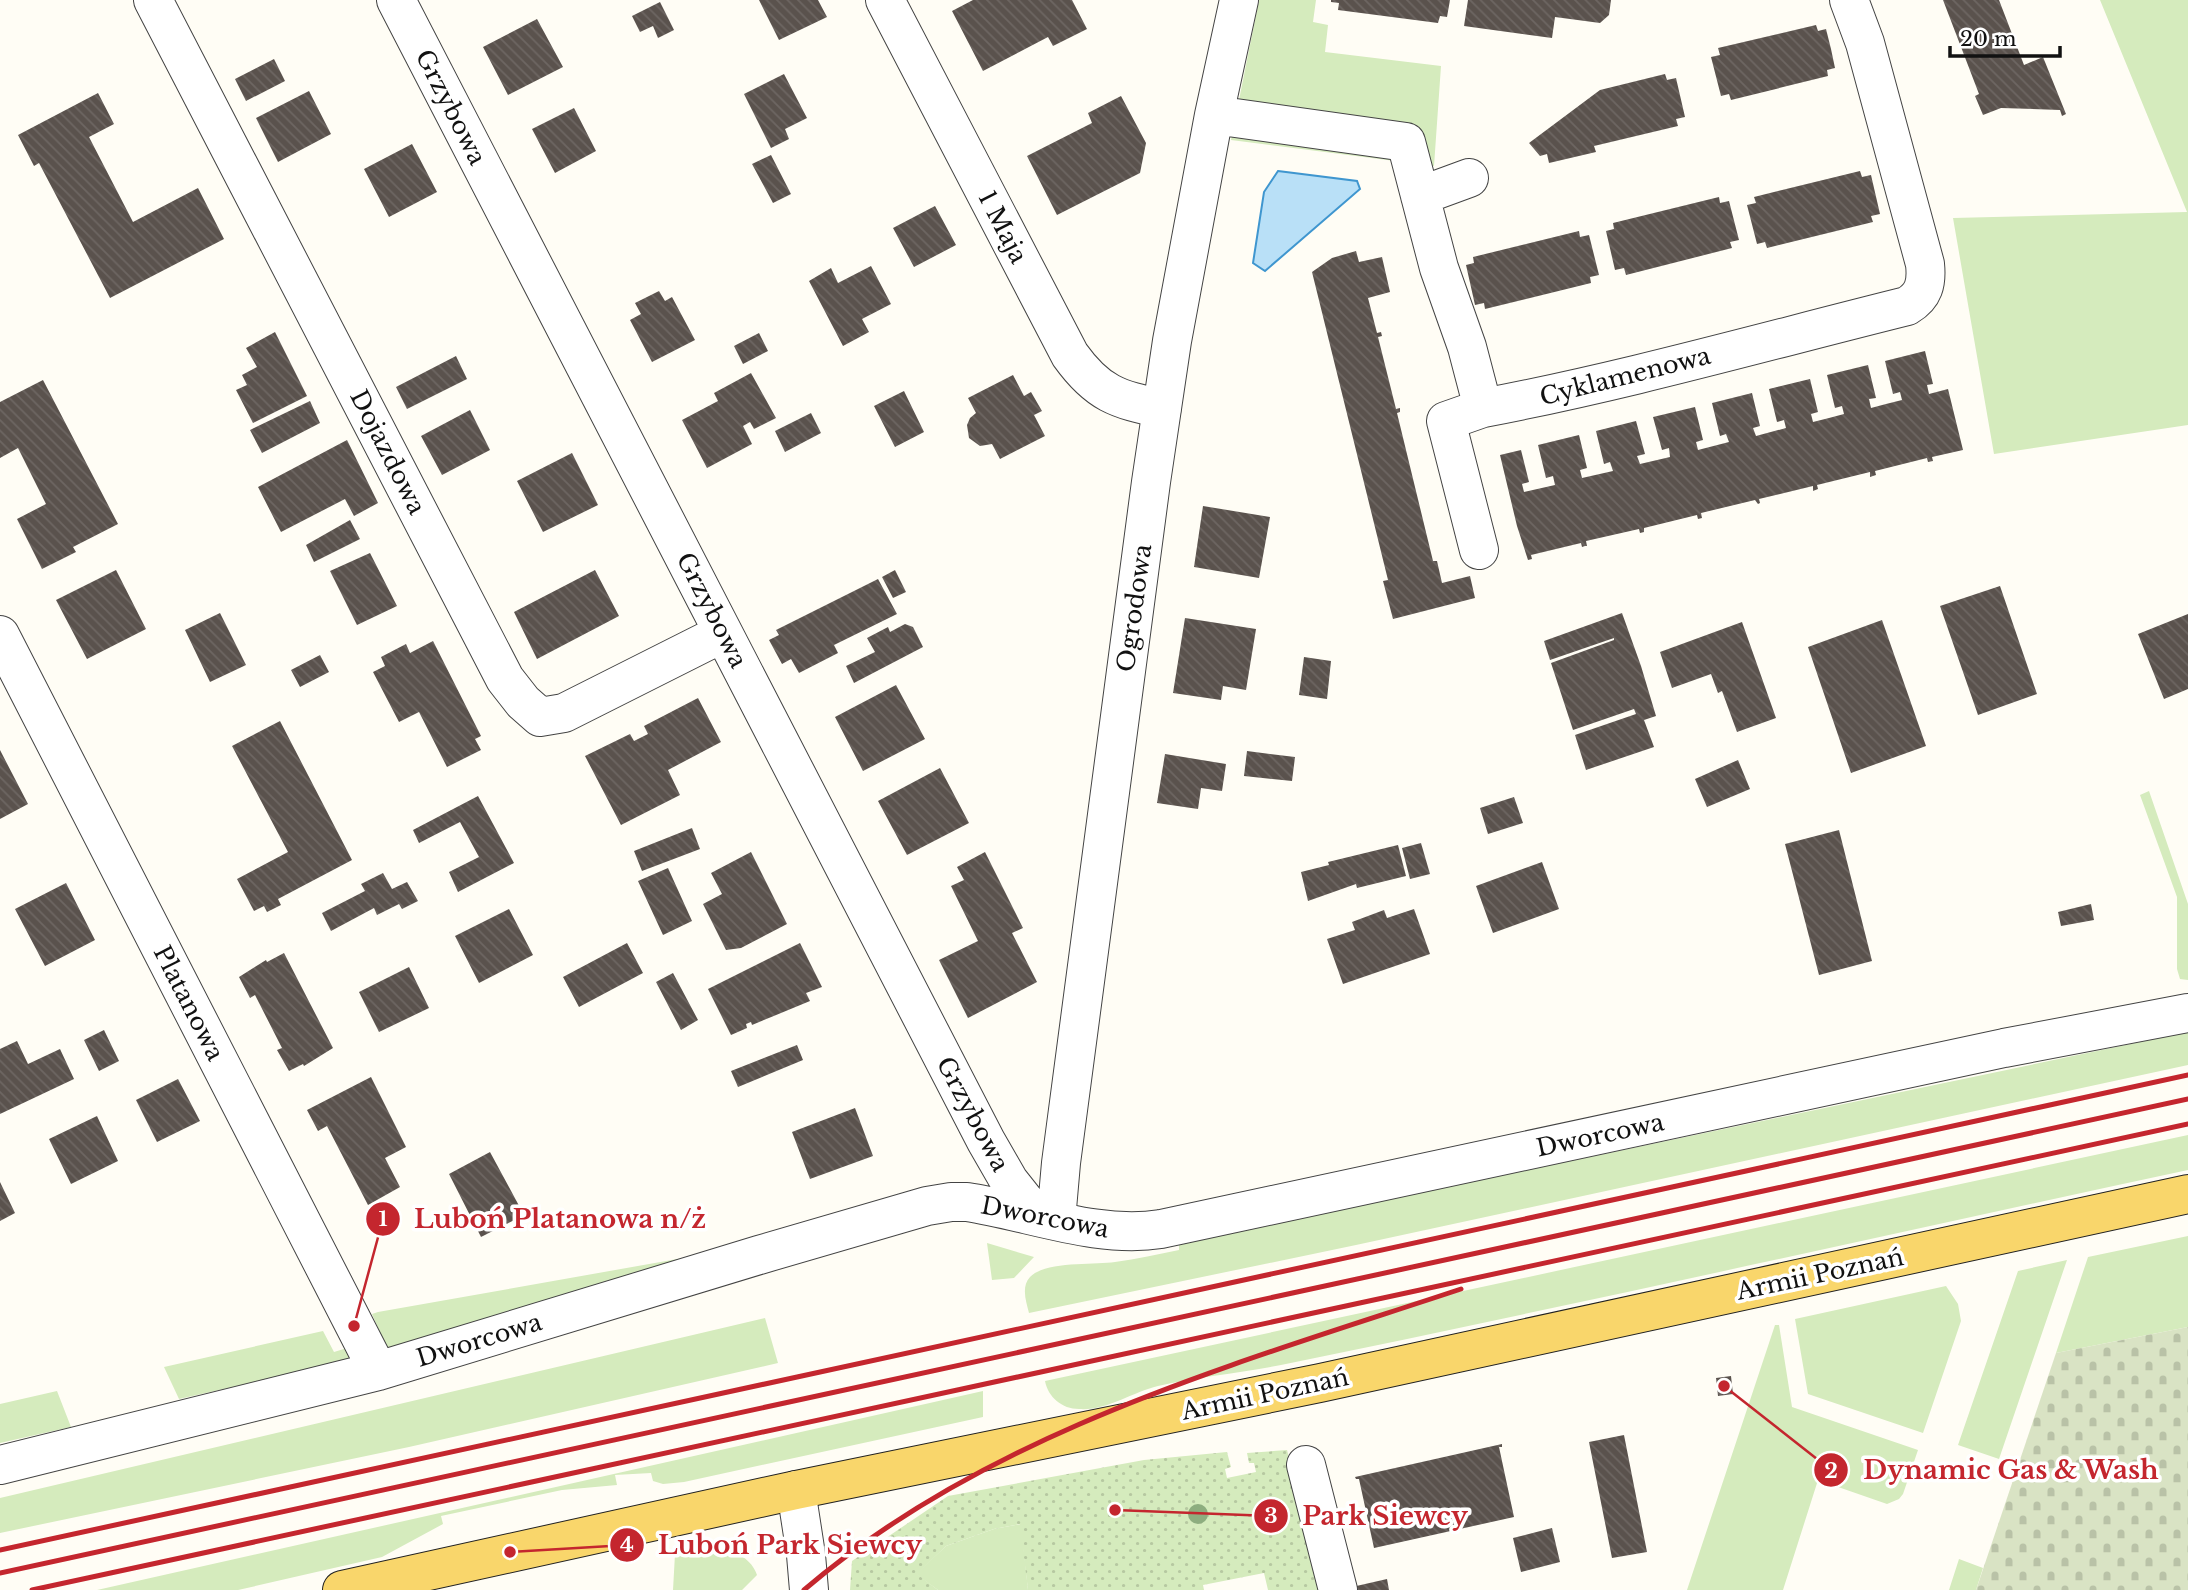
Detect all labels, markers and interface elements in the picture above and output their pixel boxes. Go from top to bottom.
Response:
scale bar [1950,14,2060,58]
text: 20 m [1960,26,2017,52]
street label: Grzybowa [410,45,493,170]
street label: 1 Maja [972,186,1034,269]
street label: Cyklamenowa [1537,341,1714,411]
street label: Dojazdowa [344,385,432,520]
street label: Ogrodowa [1111,542,1157,674]
street label: Grzybowa [671,548,754,673]
street label: Platanowa [148,941,231,1066]
street label: Grzybowa [931,1052,1016,1177]
street label: Dworcowa [1534,1107,1667,1163]
street label: Dworcowa [979,1190,1112,1244]
callout: Luboń Platanowa n/ż [366,1195,720,1242]
text: Luboń Platanowa n/ż [414,1203,706,1235]
text: 1 [378,1206,388,1232]
street label: Armii Poznań [1733,1242,1906,1306]
street label: Dworcowa [413,1307,546,1373]
street label: Armii Poznań [1178,1362,1351,1426]
callout: Dynamic Gas & Wash [1814,1447,2173,1494]
text: Dynamic Gas & Wash [1863,1454,2159,1486]
text: 2 [1824,1458,1838,1484]
callout: Park Siewcy [1253,1492,1482,1539]
text: Park Siewcy [1302,1500,1468,1532]
text: 3 [1264,1503,1278,1529]
callout: Luboń Park Siewcy [609,1521,937,1568]
text: Luboń Park Siewcy [658,1529,922,1561]
text: 4 [620,1532,634,1558]

